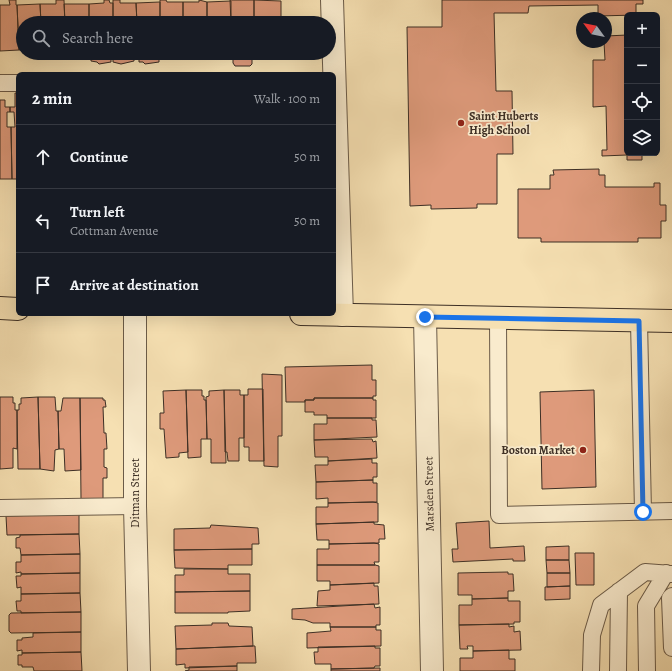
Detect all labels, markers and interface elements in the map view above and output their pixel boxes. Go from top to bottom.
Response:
north arrow [576,12,612,48]
map controls [624,12,660,156]
button: + [624,12,660,48]
search box [16,16,336,60]
icon: search [30,27,52,49]
text: Search here [62,28,133,48]
button: − [624,48,660,84]
button: locate [624,84,660,120]
text: 2 min [32,87,72,110]
text: Walk · 100 m [254,90,320,107]
place label: Saint Huberts High School [469,108,538,138]
marker: Saint Huberts High School [456,118,466,128]
button: layers [624,120,660,156]
icon: ahead [32,146,54,168]
text: Continue [70,147,128,167]
text: 50 m [294,148,320,165]
text: Turn left [70,202,125,222]
icon: left [32,210,54,232]
text: 50 m [294,212,320,229]
text: Cottman Avenue [70,222,158,239]
icon: arrive [32,274,54,296]
text: Arrive at destination [70,275,199,295]
route end [416,308,434,326]
place label: Boston Market [501,442,575,458]
marker: Boston Market [578,445,588,455]
street label: Marsden Street [420,456,438,532]
street label: Ditman Street [127,458,143,528]
route start [634,503,652,521]

